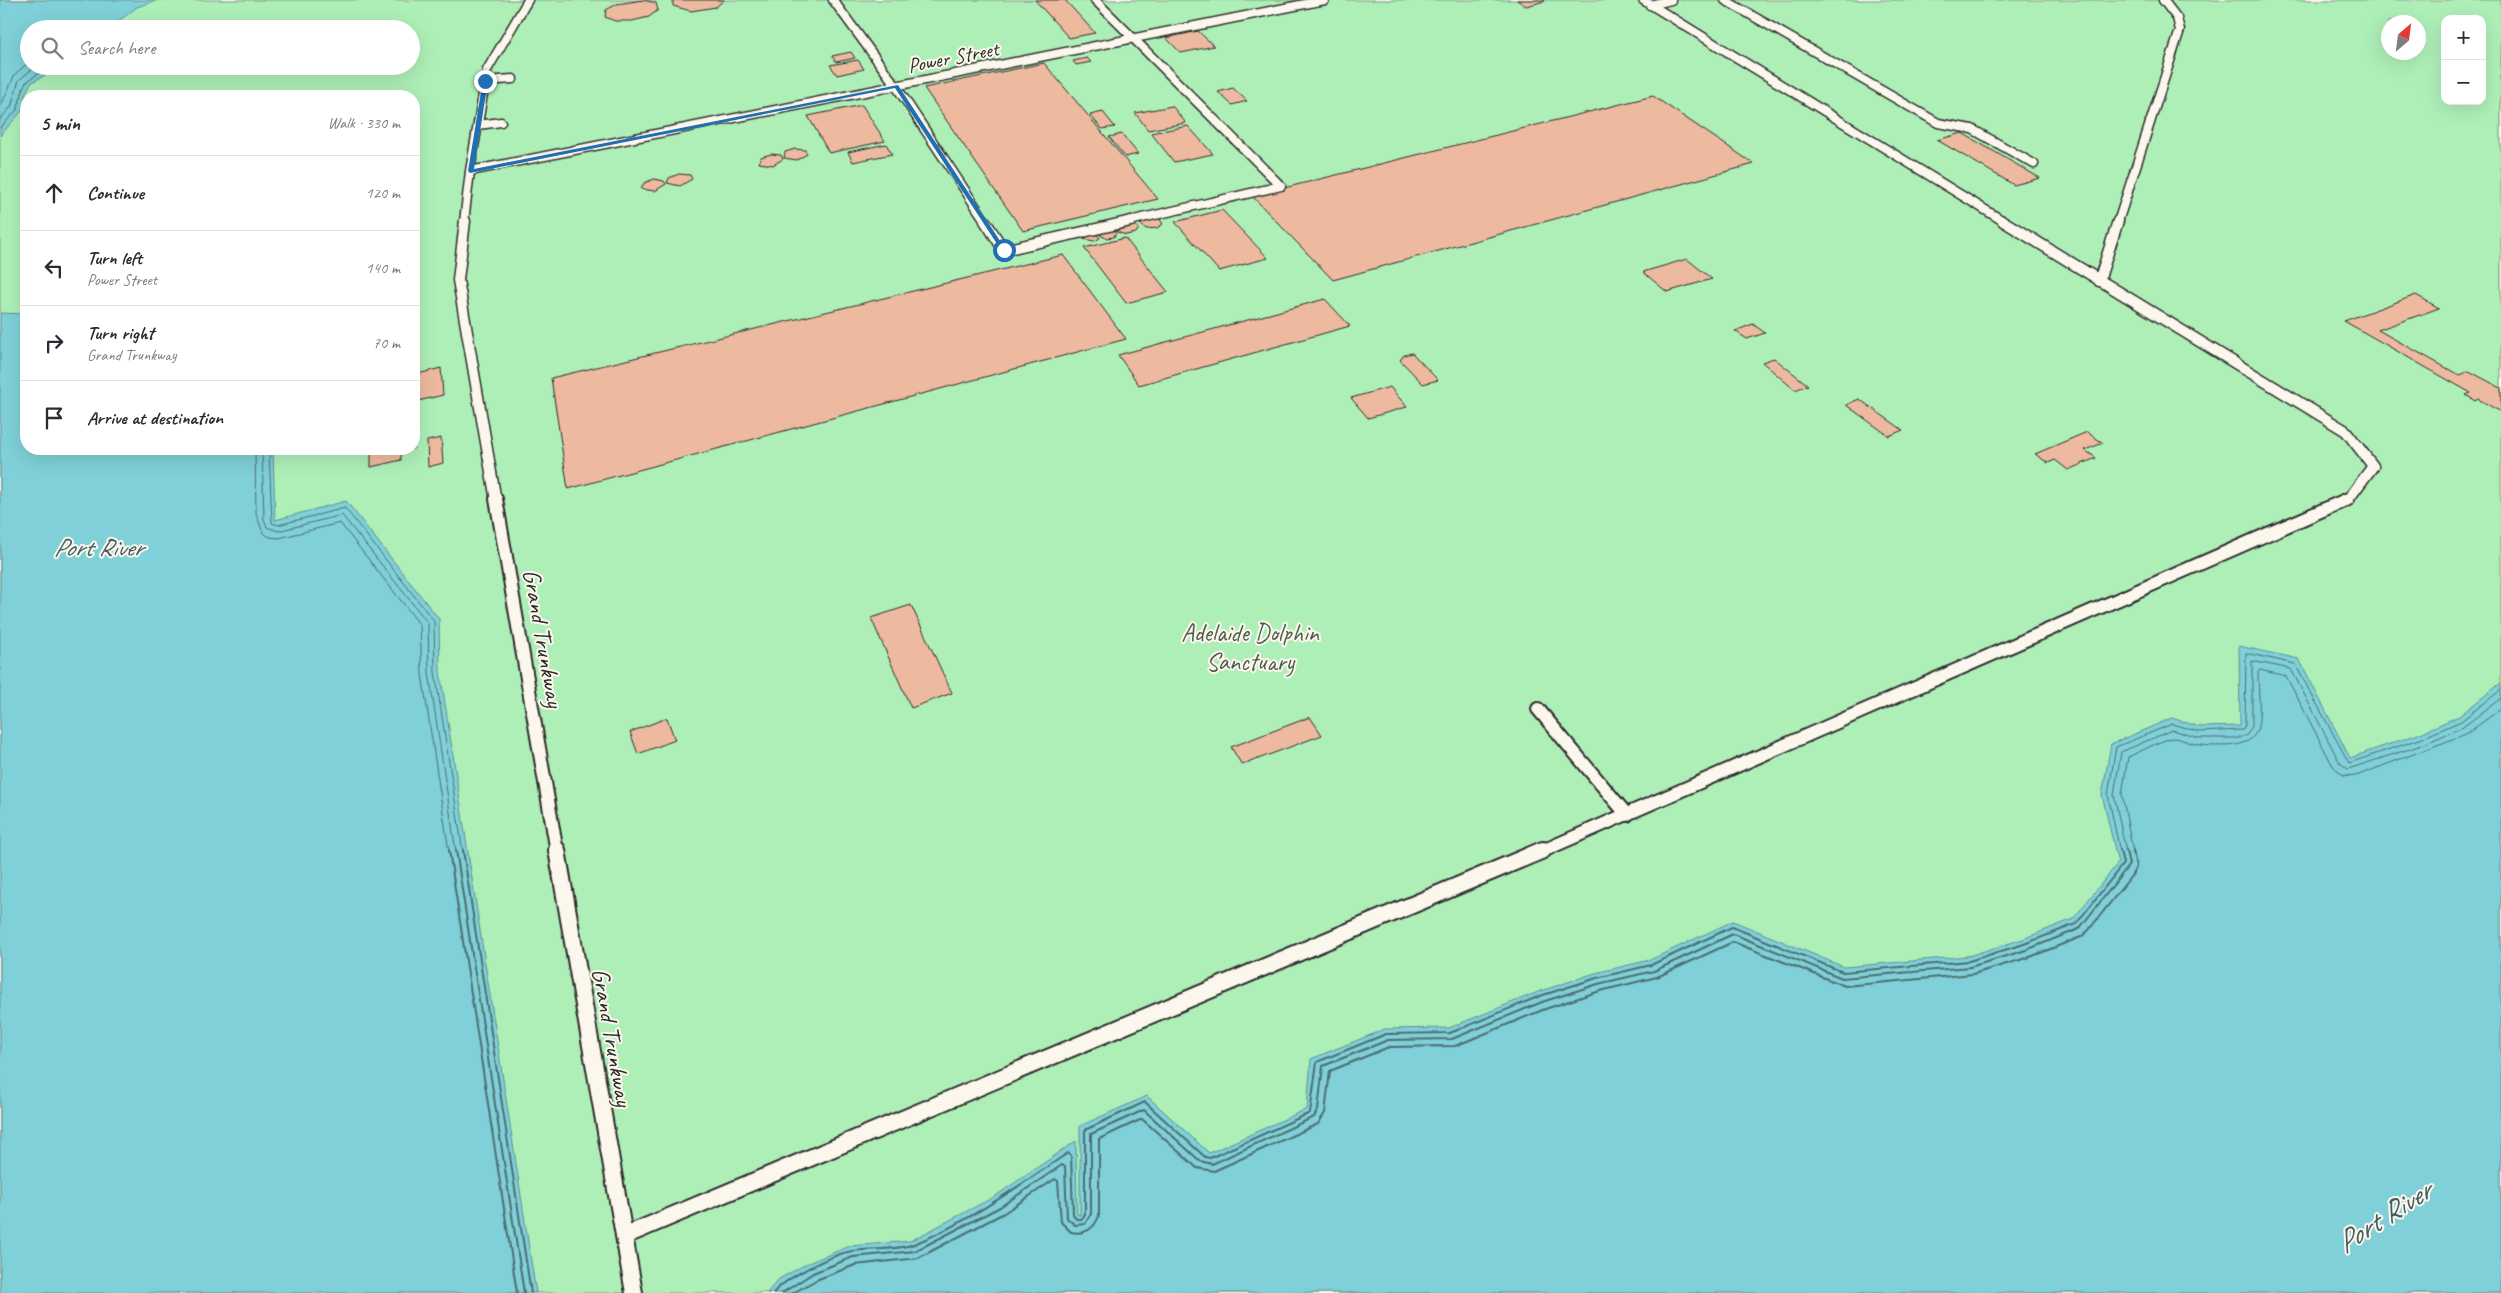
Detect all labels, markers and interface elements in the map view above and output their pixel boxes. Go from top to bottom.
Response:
north arrow [2381,15,2426,60]
map controls [2441,15,2486,105]
button: + [2441,15,2486,60]
search box [20,20,420,75]
icon: search [38,34,66,62]
street label: Power Street [905,35,1003,79]
text: Search here [78,36,155,60]
button: − [2441,60,2486,105]
route end [474,70,497,93]
text: 5 min [40,110,80,136]
text: Walk · 330 m [328,113,400,133]
icon: ahead [40,179,68,207]
text: Continue [87,181,144,205]
text: 120 m [366,183,400,203]
route start [993,239,1016,262]
text: Turn left [87,246,142,270]
icon: left [40,254,68,282]
text: 140 m [366,258,400,278]
text: Power Street [87,270,157,290]
text: Turn right [87,321,154,345]
icon: right [40,329,68,357]
text: 70 m [373,333,400,353]
text: Grand Trunkway [87,345,176,365]
icon: arrive [40,404,68,432]
text: Arrive at destination [87,406,223,430]
water label: Port River [54,531,147,564]
street label: Grand Trunkway [515,567,571,711]
park label: Adelaide Dolphin Sanctuary [1181,617,1320,678]
street label: Grand Trunkway [584,966,640,1110]
water label: Port River [2328,1168,2443,1262]

